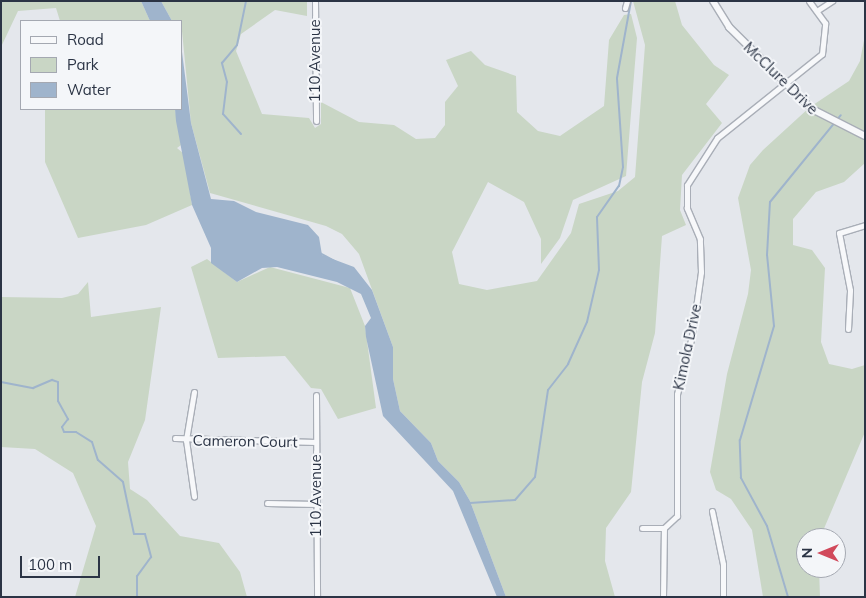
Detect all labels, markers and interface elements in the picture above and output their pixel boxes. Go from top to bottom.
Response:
street label: 110 Avenue [306,19,324,103]
legend [20,20,182,110]
text: Road [67,30,104,49]
street label: McClure Drive [740,38,822,118]
text: Park [67,55,99,74]
text: Water [67,80,111,99]
street label: Kimola Drive [669,302,705,392]
street label: Cameron Court [192,431,298,451]
street label: 110 Avenue [307,454,325,538]
north arrow [796,528,846,578]
scale bar [22,546,102,578]
text: N [798,548,816,558]
text: 100 m [28,555,72,574]

